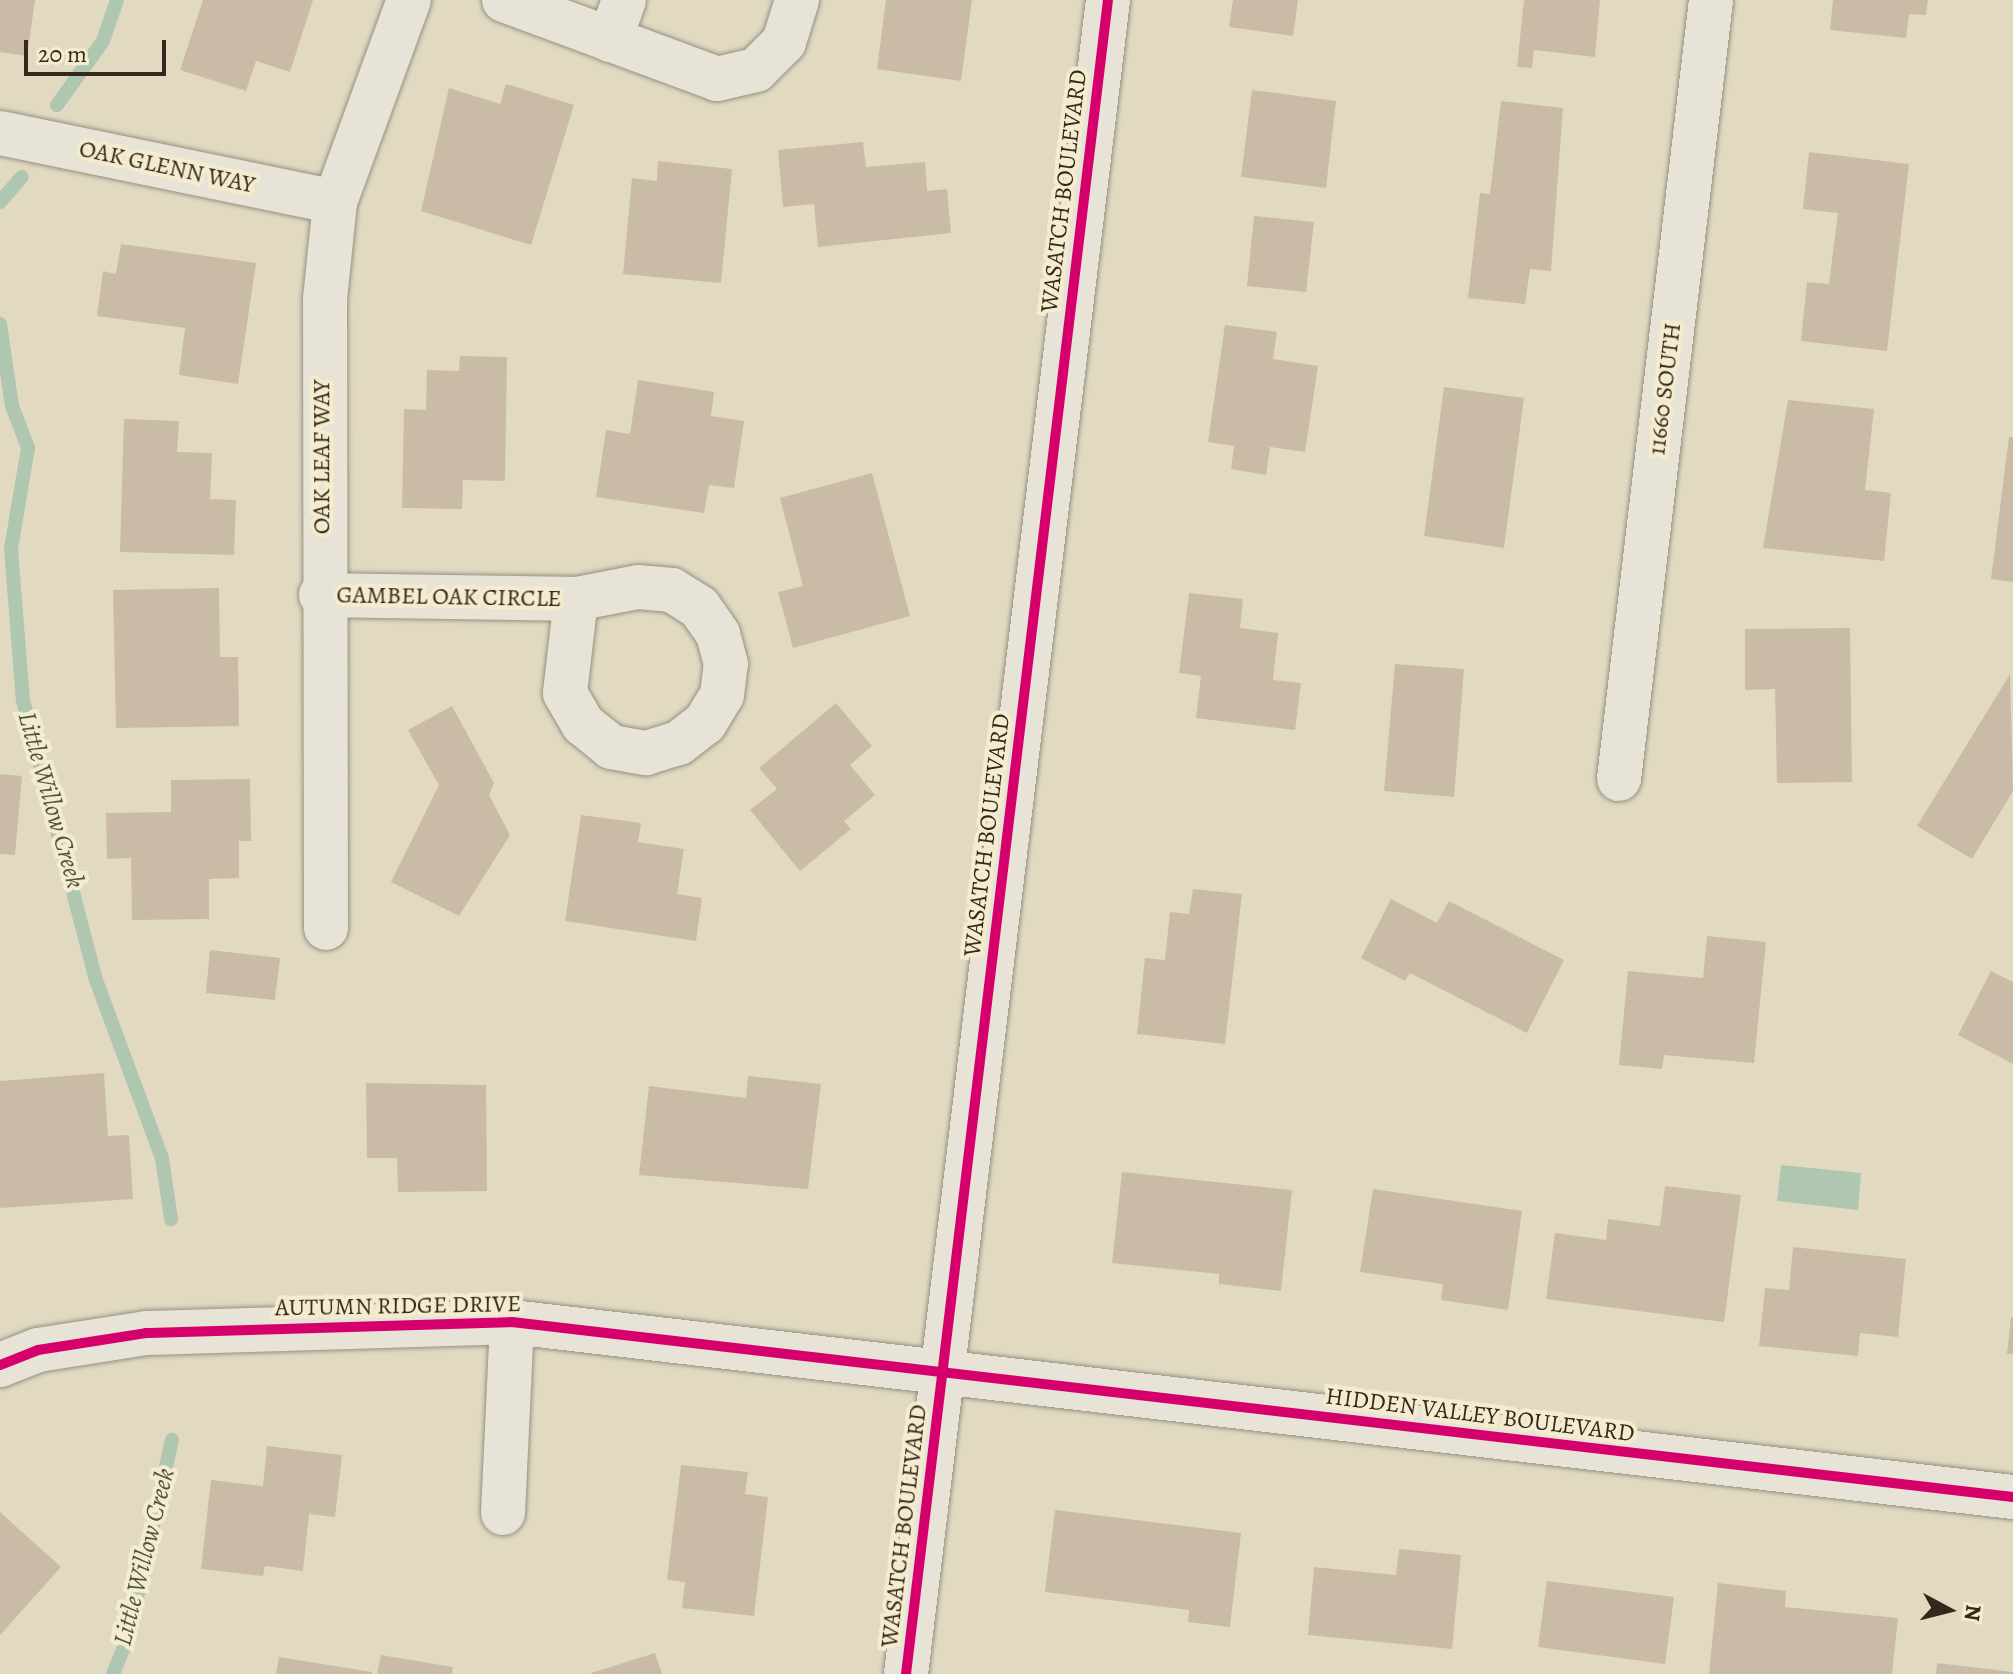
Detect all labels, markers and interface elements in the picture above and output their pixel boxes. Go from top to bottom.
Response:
scale bar [28,24,170,74]
text: 20 m [38,38,87,70]
street label: WASATCH BOULEVARD [1035,68,1093,314]
street label: OAK GLENN WAY [77,134,257,200]
street label: 11660 SOUTH [1643,321,1687,457]
street label: OAK LEAF WAY [308,380,336,534]
street label: GAMBEL OAK CIRCLE [336,581,562,613]
water label: Little Willow Creek [11,708,91,892]
street label: WASATCH BOULEVARD [958,712,1016,958]
street label: AUTUMN RIDGE DRIVE [275,1289,521,1323]
street label: HIDDEN VALLEY BOULEVARD [1324,1382,1636,1448]
street label: WASATCH BOULEVARD [875,1403,933,1649]
water label: Little Willow Creek [107,1465,181,1649]
north arrow [1909,1570,1989,1650]
text: N [1957,1603,1989,1623]

